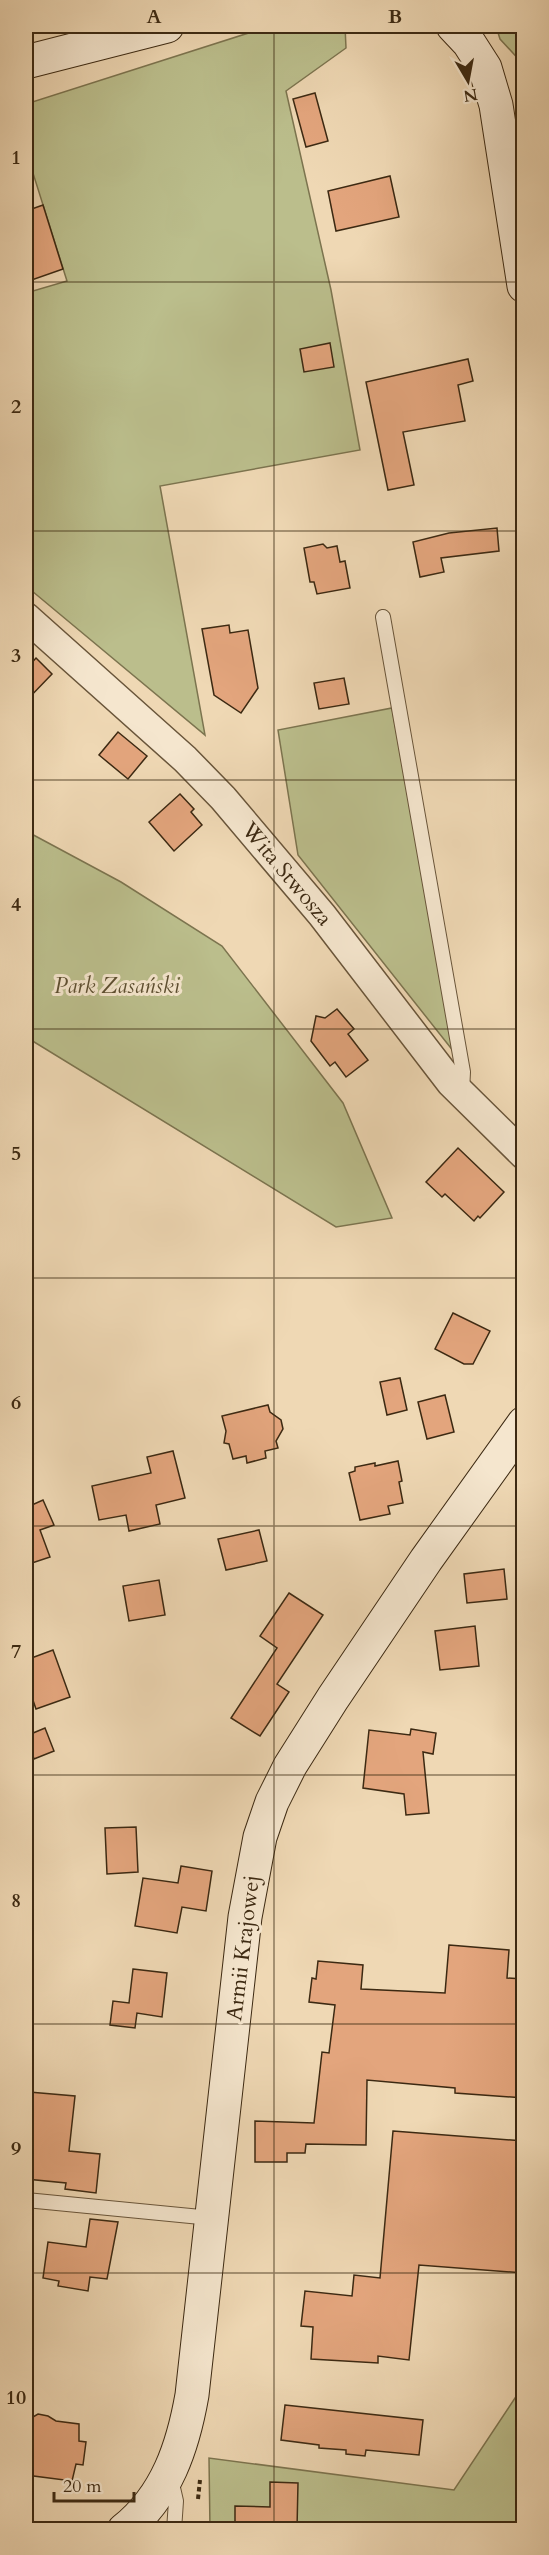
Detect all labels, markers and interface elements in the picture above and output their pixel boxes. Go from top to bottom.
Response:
text: A [146,3,162,30]
text: B [388,3,402,30]
north arrow [438,51,498,111]
text: N [462,83,479,107]
text: 1 [11,144,21,171]
text: 2 [11,393,21,420]
text: 3 [11,642,21,669]
street label: Wita Stwosza [234,815,340,933]
text: 4 [11,891,21,918]
park label: Park Zasański [54,971,181,1001]
text: 5 [11,1140,21,1167]
text: 6 [11,1389,21,1416]
text: 7 [11,1638,21,1665]
street label: Armii Krajowej [219,1874,267,2022]
text: 8 [11,1887,21,1914]
text: 9 [11,2135,21,2162]
text: 10 [6,2384,26,2411]
scale bar [54,2465,134,2503]
text: 20 m [63,2474,102,2499]

